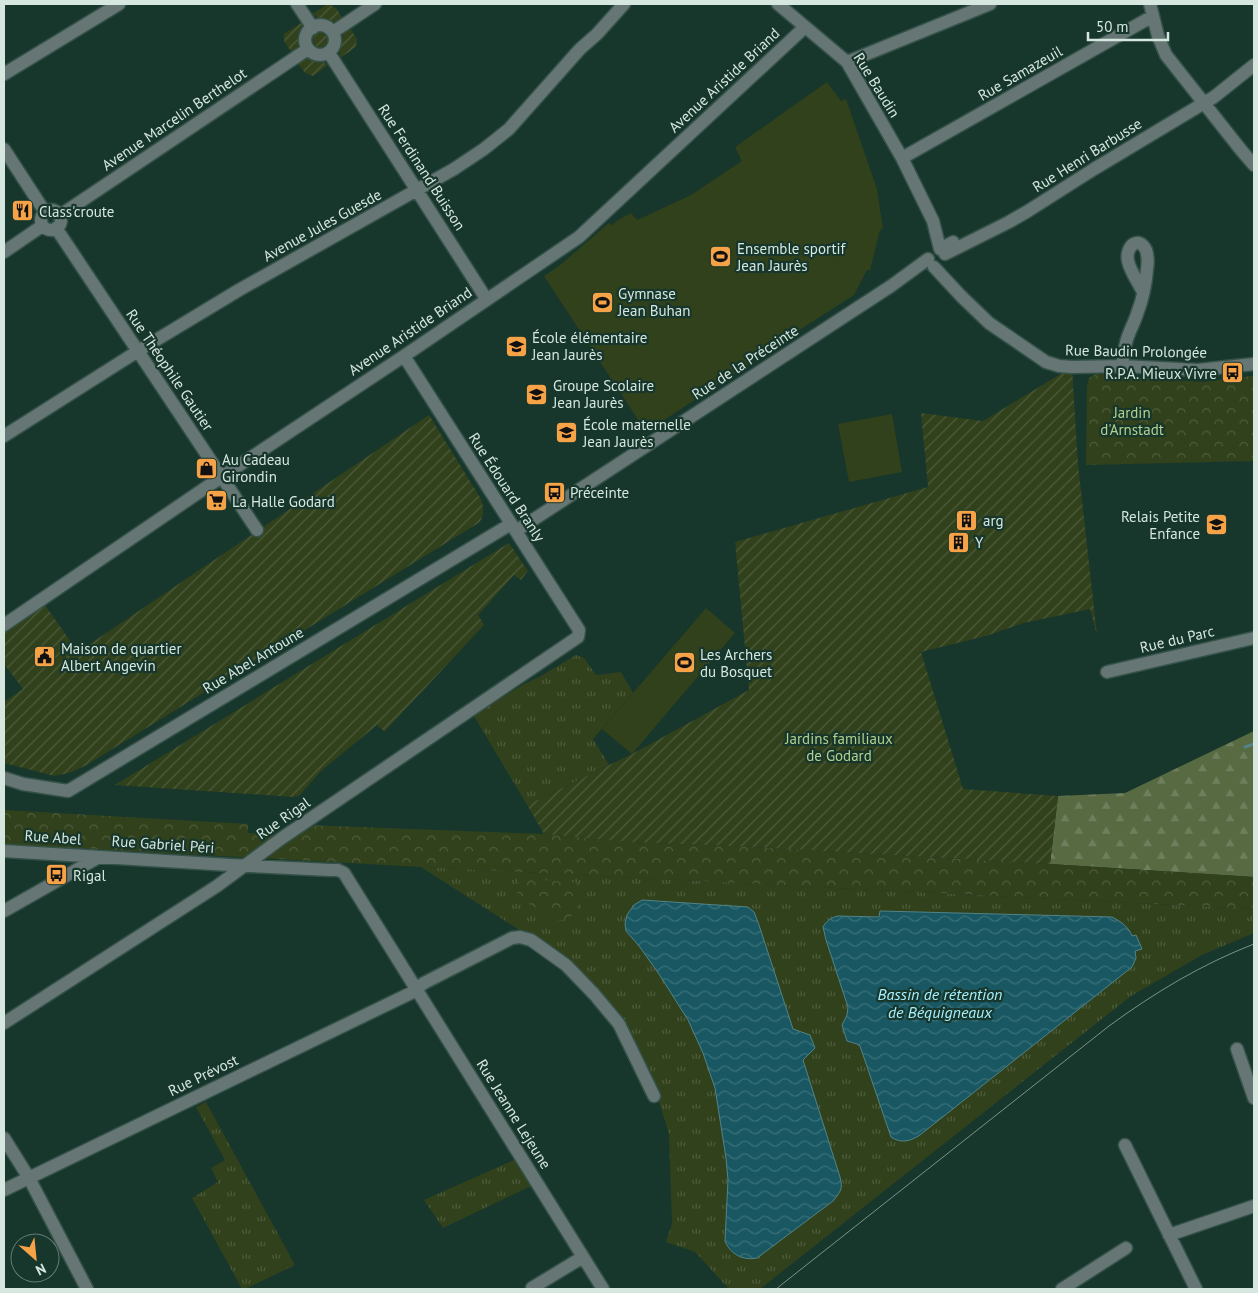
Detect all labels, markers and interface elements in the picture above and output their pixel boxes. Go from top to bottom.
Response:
scale bar [1088,10,1168,42]
text: 50 m [1096,17,1129,36]
street label: Avenue Aristide Briand [665,24,783,136]
street label: Rue Samazeuil [975,41,1066,105]
street label: Rue Baudin [850,49,904,121]
street label: Avenue Marcelin Berthelot [98,64,250,174]
street label: Rue Ferdinand Buisson [374,100,470,234]
street label: Rue Henri Barbusse [1029,114,1145,196]
street label: Avenue Jules Guesde [259,185,385,265]
restaurant icon: Class'croute [11,199,35,223]
place label: Class'croute [39,202,114,221]
place label: Ensemble sportif Jean Jaurès [736,239,847,275]
sports icon: Ensemble sportif Jean Jaurès [709,245,733,269]
street label: Avenue Aristide Briand [345,283,475,379]
place label: Gymnase Jean Buhan [617,284,690,320]
sports icon: Gymnase Jean Buhan [590,290,614,314]
street label: Rue Théophile Gautier [122,305,218,435]
street label: Rue de la Préceinte [688,320,802,404]
place label: École élémentaire Jean Jaurès [531,328,647,364]
school or university icon: École élémentaire Jean Jaurès [504,334,528,358]
street label: Rue Baudin Prolongée [1065,340,1207,362]
bus stop icon: R.P.A. Mieux Vivre [1221,361,1245,385]
place label: R.P.A. Mieux Vivre [1105,364,1217,383]
place label: Groupe Scolaire Jean Jaurès [552,376,654,412]
school or university icon: Groupe Scolaire Jean Jaurès [525,382,549,406]
park label: Jardin d'Arnstadt [1100,403,1164,439]
place label: École maternelle Jean Jaurès [582,415,691,451]
school or university icon: École maternelle Jean Jaurès [555,421,579,445]
street label: Rue Édouard Branly [465,429,549,545]
place label: Au Cadeau Girondin [222,450,290,486]
shop icon: Au Cadeau Girondin [194,456,218,480]
bus stop icon: Préceinte [542,480,566,504]
place label: Préceinte [570,483,629,502]
supermarket icon: La Halle Godard [204,489,228,513]
place label: La Halle Godard [232,492,335,511]
place label: Relais Petite Enfance [1121,507,1200,543]
building icon: arg [955,508,979,532]
place label: arg [983,511,1004,530]
school or university icon: Relais Petite Enfance [1204,513,1228,537]
building icon: Y [947,530,971,554]
place label: Y [975,533,984,552]
street label: Rue du Parc [1138,621,1216,657]
street label: Rue Abel Antoune [199,622,307,698]
place label: Maison de quartier Albert Angevin [61,639,182,675]
public building icon: Maison de quartier Albert Angevin [33,645,57,669]
place label: Les Archers du Bosquet [700,645,772,681]
sports icon: Les Archers du Bosquet [672,651,696,675]
park label: Jardins familiaux de Godard [784,729,893,765]
street label: Rue Rigal [252,792,314,843]
street label: Rue Abel [24,826,83,849]
street label: Rue Gabriel Péri [111,831,215,857]
bus stop icon: Rigal [45,863,69,887]
place label: Rigal [73,866,106,885]
water label: Bassin de rétention de Béquigneaux [878,984,1002,1022]
street label: Rue Prévost [165,1050,241,1100]
street label: Rue Jeanne Lejeune [473,1056,555,1172]
north arrow [10,1233,60,1283]
text: N [33,1259,49,1280]

